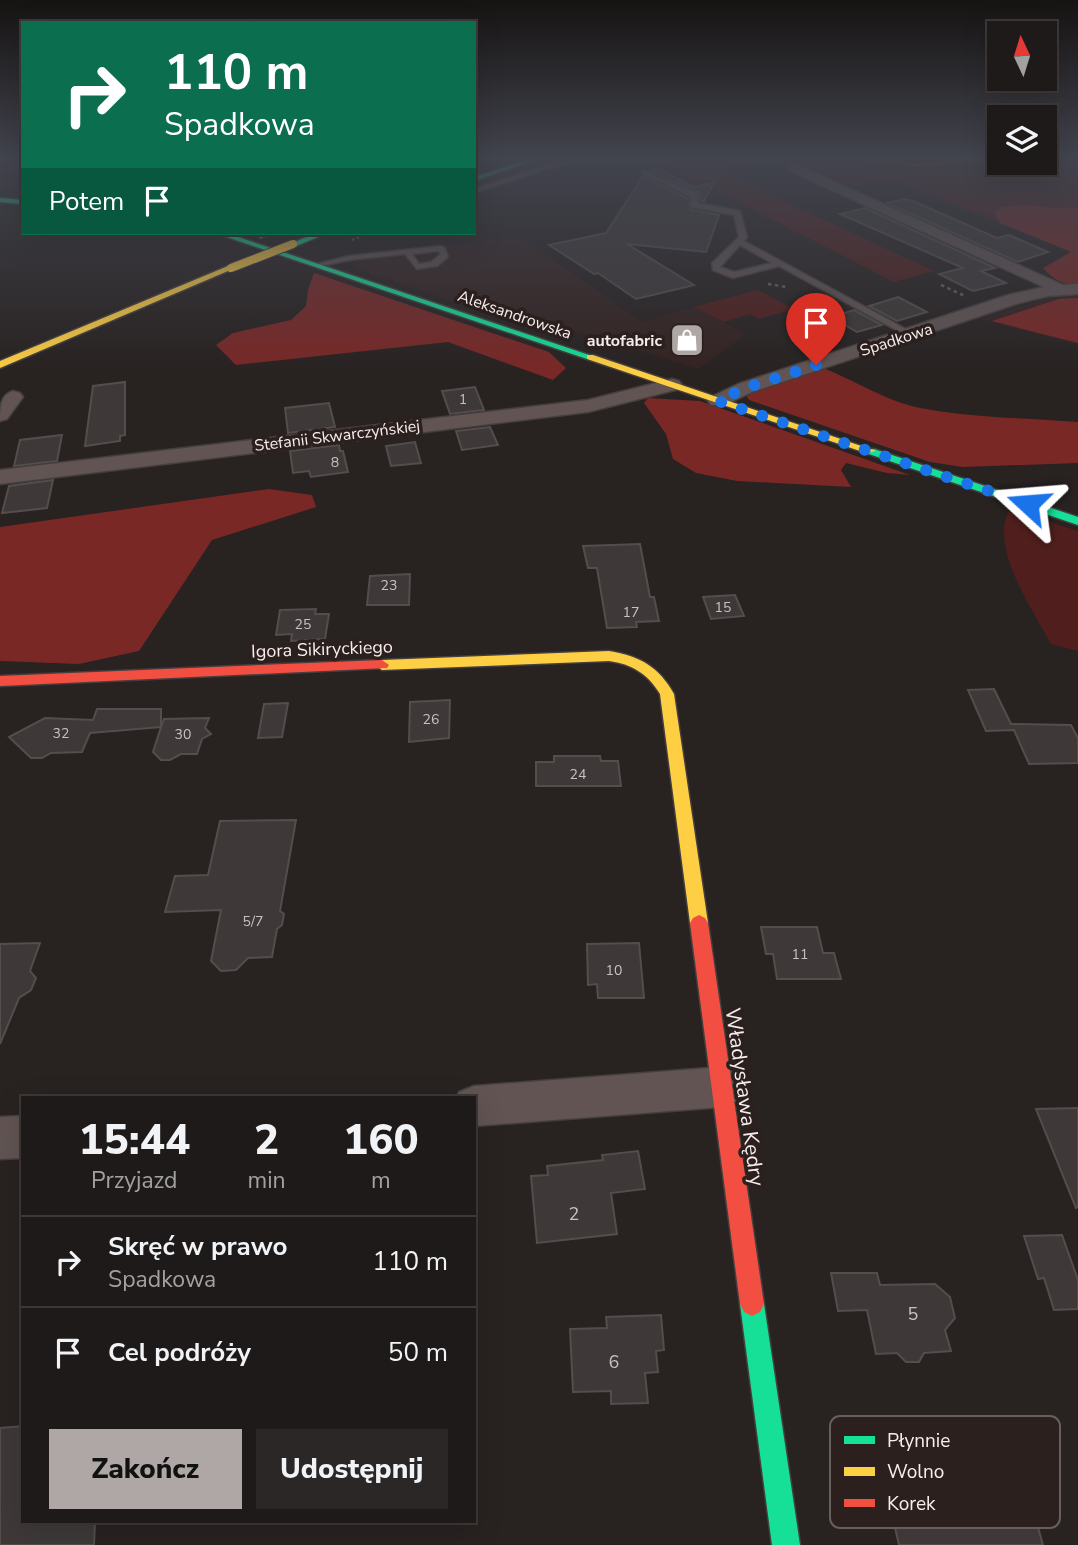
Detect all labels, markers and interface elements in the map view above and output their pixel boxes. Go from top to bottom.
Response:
north arrow [987,21,1057,91]
map controls [987,21,1057,175]
text: 110 m [164,39,308,106]
icon: right [49,49,140,140]
text: Spadkowa [164,103,315,146]
button: layers [987,105,1057,175]
icon: arrive [138,182,176,220]
text: Potem [49,184,124,219]
street label: Aleksandrowska [455,285,575,345]
pin [786,293,846,365]
icon: arrive [797,304,835,342]
street label: Spadkowa [857,318,936,362]
shop icon: autofabric [668,321,706,359]
place label: autofabric [587,330,662,352]
house number: 1 [459,390,467,409]
street label: Stefanii Skwarczyńskiej [253,415,421,457]
house number: 8 [331,453,339,472]
position arrow [991,467,1065,541]
house number: 23 [381,576,397,595]
house number: 15 [715,598,731,617]
house number: 17 [623,603,639,622]
house number: 25 [295,615,311,634]
street label: Igora Sikiryckiego [251,635,393,663]
house number: 26 [423,710,439,729]
house number: 32 [53,724,69,743]
house number: 30 [175,725,191,744]
house number: 24 [570,765,586,784]
house number: 5/7 [243,912,263,931]
house number: 11 [792,945,808,964]
house number: 10 [606,961,622,980]
street label: Władysława Kędry [719,1006,771,1188]
text: 15:44 [78,1112,190,1169]
text: 2 [254,1112,279,1169]
text: 160 [343,1112,419,1169]
text: Przyjazd [91,1165,177,1196]
text: min [248,1165,286,1196]
text: m [371,1165,391,1196]
house number: 2 [569,1202,579,1226]
text: Skręć w prawo [108,1229,288,1264]
icon: right [49,1243,87,1281]
text: 110 m [372,1244,448,1279]
text: Spadkowa [108,1264,216,1295]
house number: 5 [908,1302,918,1326]
icon: arrive [49,1334,87,1372]
text: Cel podróży [108,1335,251,1370]
text: 50 m [388,1335,448,1370]
house number: 6 [609,1350,619,1374]
legend [830,1416,1060,1528]
text: Płynnie [887,1428,950,1454]
button: Zakończ [49,1429,242,1509]
button: Udostępnij [256,1429,448,1509]
text: Wolno [887,1459,944,1485]
text: Korek [887,1491,936,1517]

